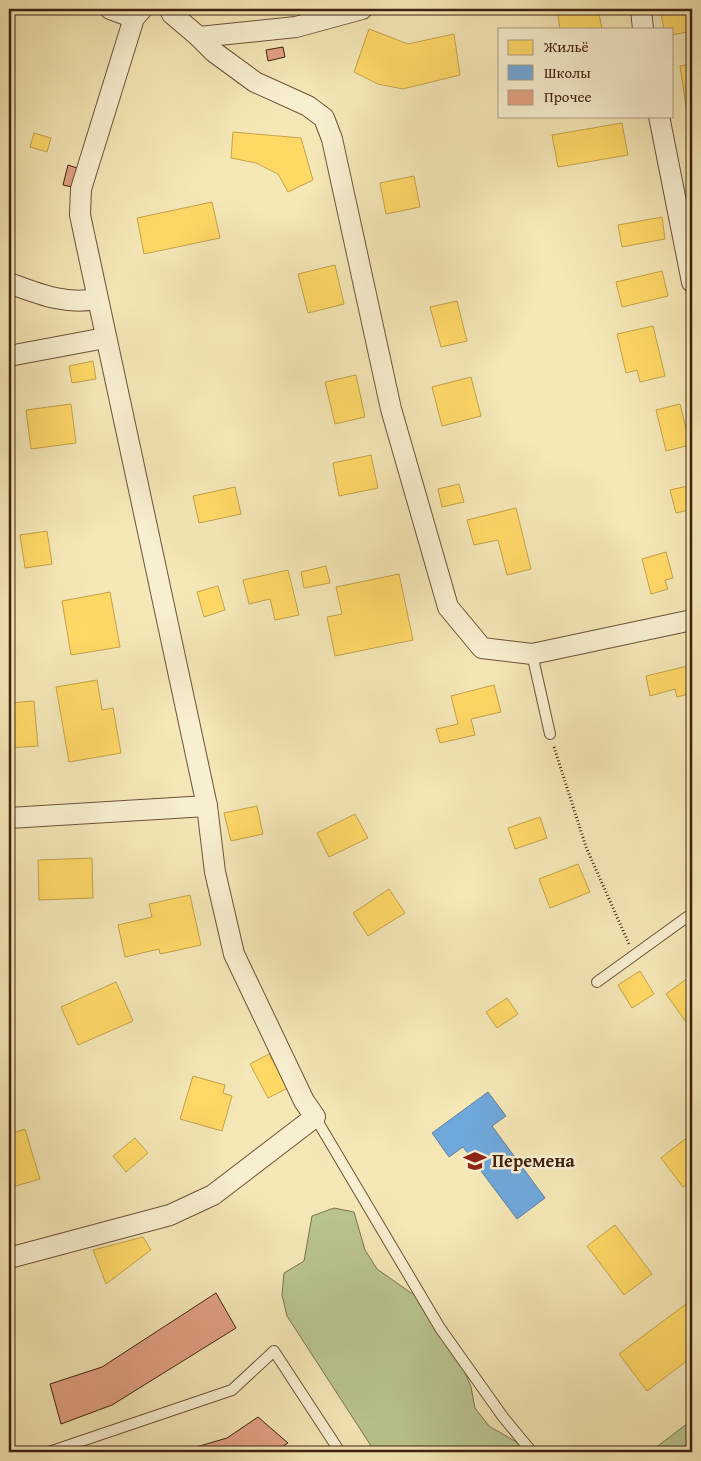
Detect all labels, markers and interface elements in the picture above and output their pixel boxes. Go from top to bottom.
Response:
legend [498,28,674,118]
text: Жильё [543,36,589,57]
text: Школы [544,62,591,83]
text: Прочее [544,86,592,107]
place label: Перемена [492,1147,575,1174]
school or university icon: Перемена [462,1148,488,1174]

